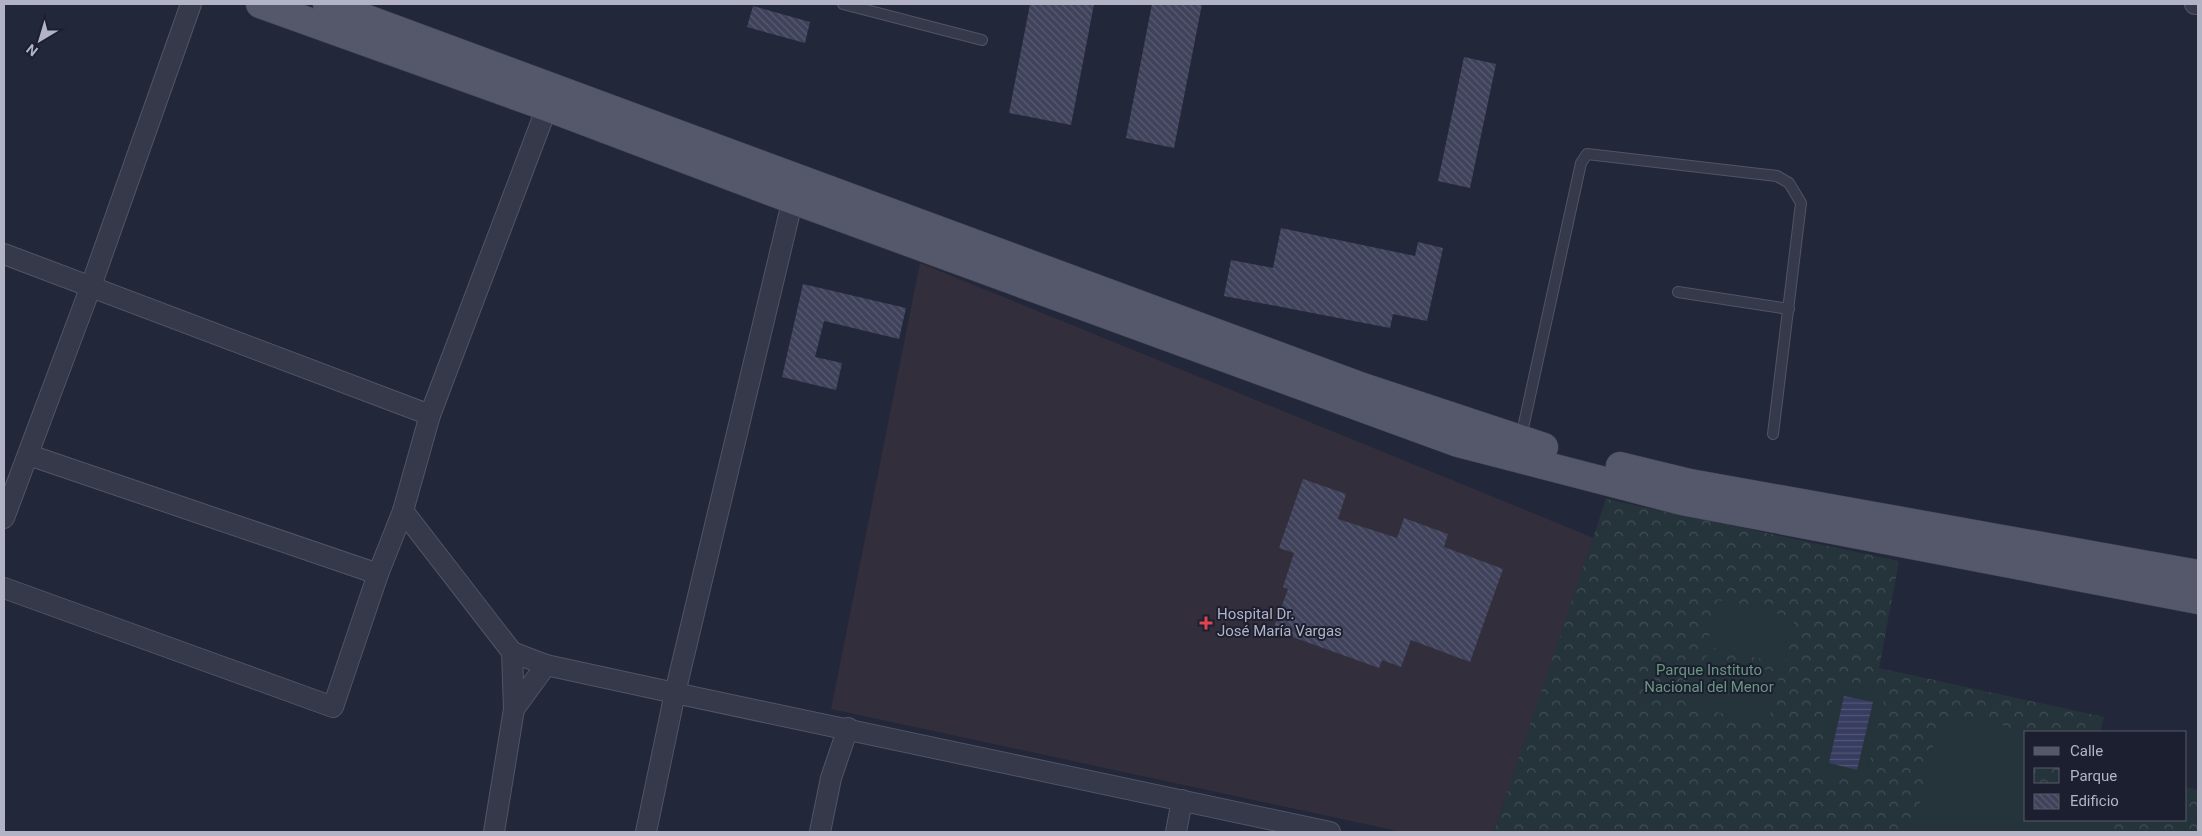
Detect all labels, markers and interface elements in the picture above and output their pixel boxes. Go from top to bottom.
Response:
north arrow [15,15,65,65]
text: N [23,41,41,60]
place label: Hospital Dr. José María Vargas [1217,605,1342,640]
marker: Hospital Dr. José María Vargas [1199,616,1213,630]
park label: Parque Instituto Nacional del Menor [1644,661,1774,696]
legend [2024,731,2187,821]
text: Calle [2070,742,2103,760]
text: Parque [2070,767,2117,785]
text: Edificio [2070,792,2119,810]

